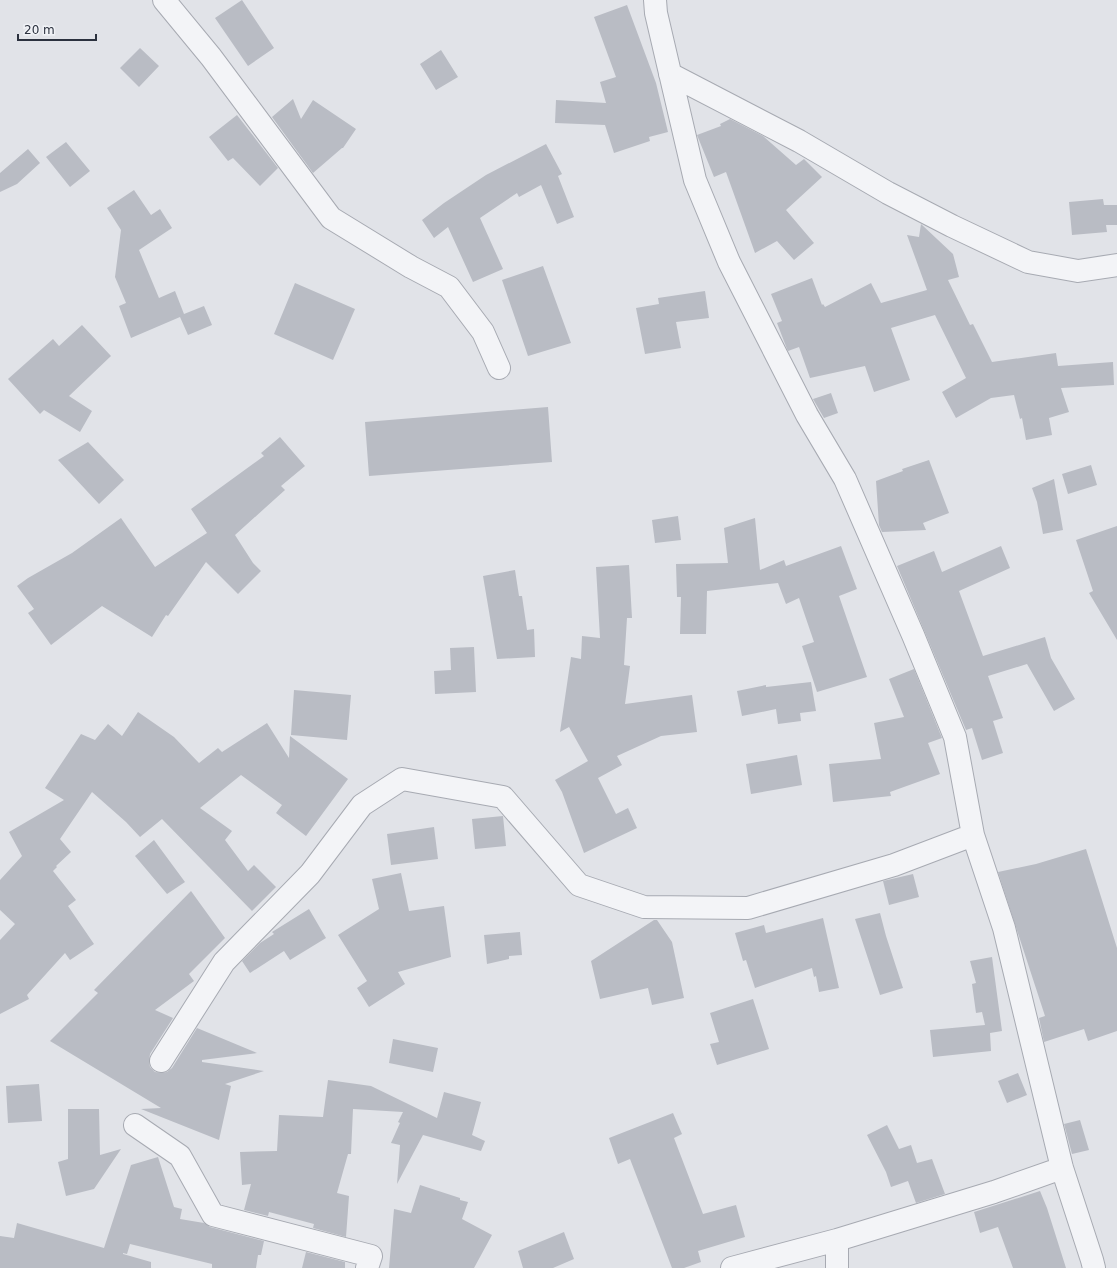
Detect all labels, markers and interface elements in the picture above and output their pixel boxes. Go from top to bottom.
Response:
scale bar [18,16,96,42]
text: 20 m [24,23,55,37]

